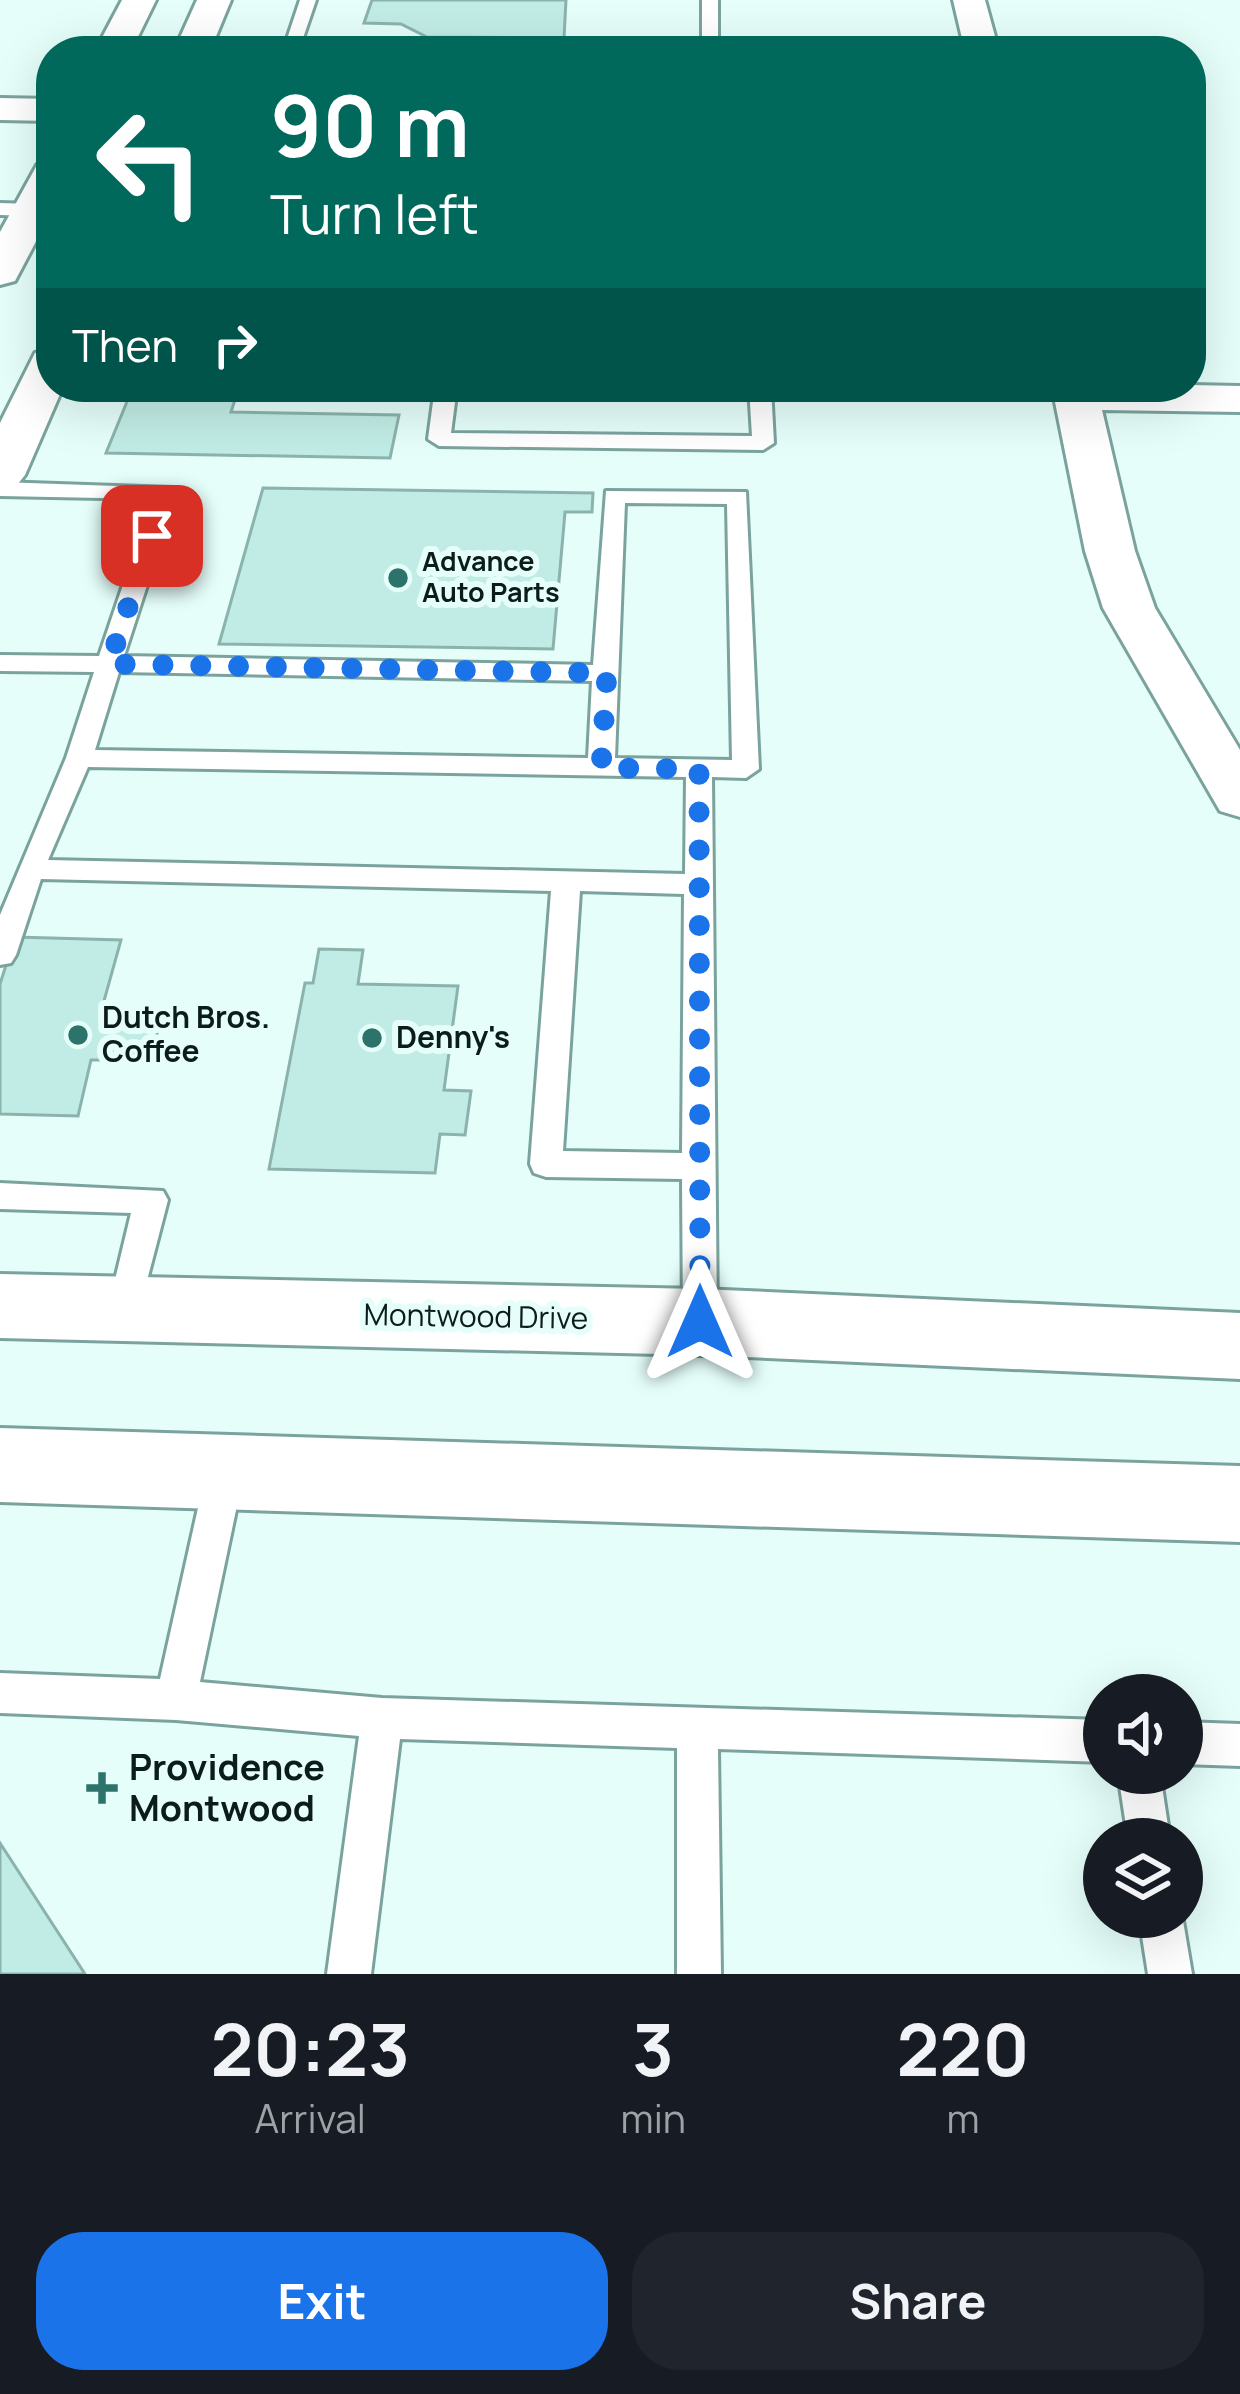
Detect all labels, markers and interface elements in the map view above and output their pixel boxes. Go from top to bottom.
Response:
text: 90 m [270,67,470,182]
icon: left [72,84,228,240]
text: Turn left [270,176,479,250]
icon: right [202,312,268,378]
text: Then [72,314,178,376]
pin [101,485,203,587]
icon: arrive [119,503,185,569]
place label: Advance Auto Parts [422,542,560,610]
marker: Advance Auto Parts [385,565,411,591]
place label: Dutch Bros. Coffee [102,996,270,1071]
place label: Denny's [396,1016,510,1057]
marker: Dutch Bros. Coffee [65,1022,91,1048]
marker: Denny's [359,1025,385,1051]
position arrow [637,1259,763,1385]
street label: Montwood Drive [363,1293,589,1338]
map controls [1083,1674,1203,1938]
button: sound [1083,1674,1203,1794]
place label: Providence Montwood [129,1742,325,1832]
marker: Providence Montwood [86,1772,118,1804]
button: layers [1083,1818,1203,1938]
text: 20:23 [210,1999,410,2098]
text: 3 [632,1999,674,2098]
text: 220 [896,1999,1030,2098]
text: Arrival [255,2091,366,2145]
text: min [621,2091,686,2145]
text: m [946,2091,979,2145]
button: Exit [36,2232,608,2370]
button: Share [632,2232,1204,2370]

